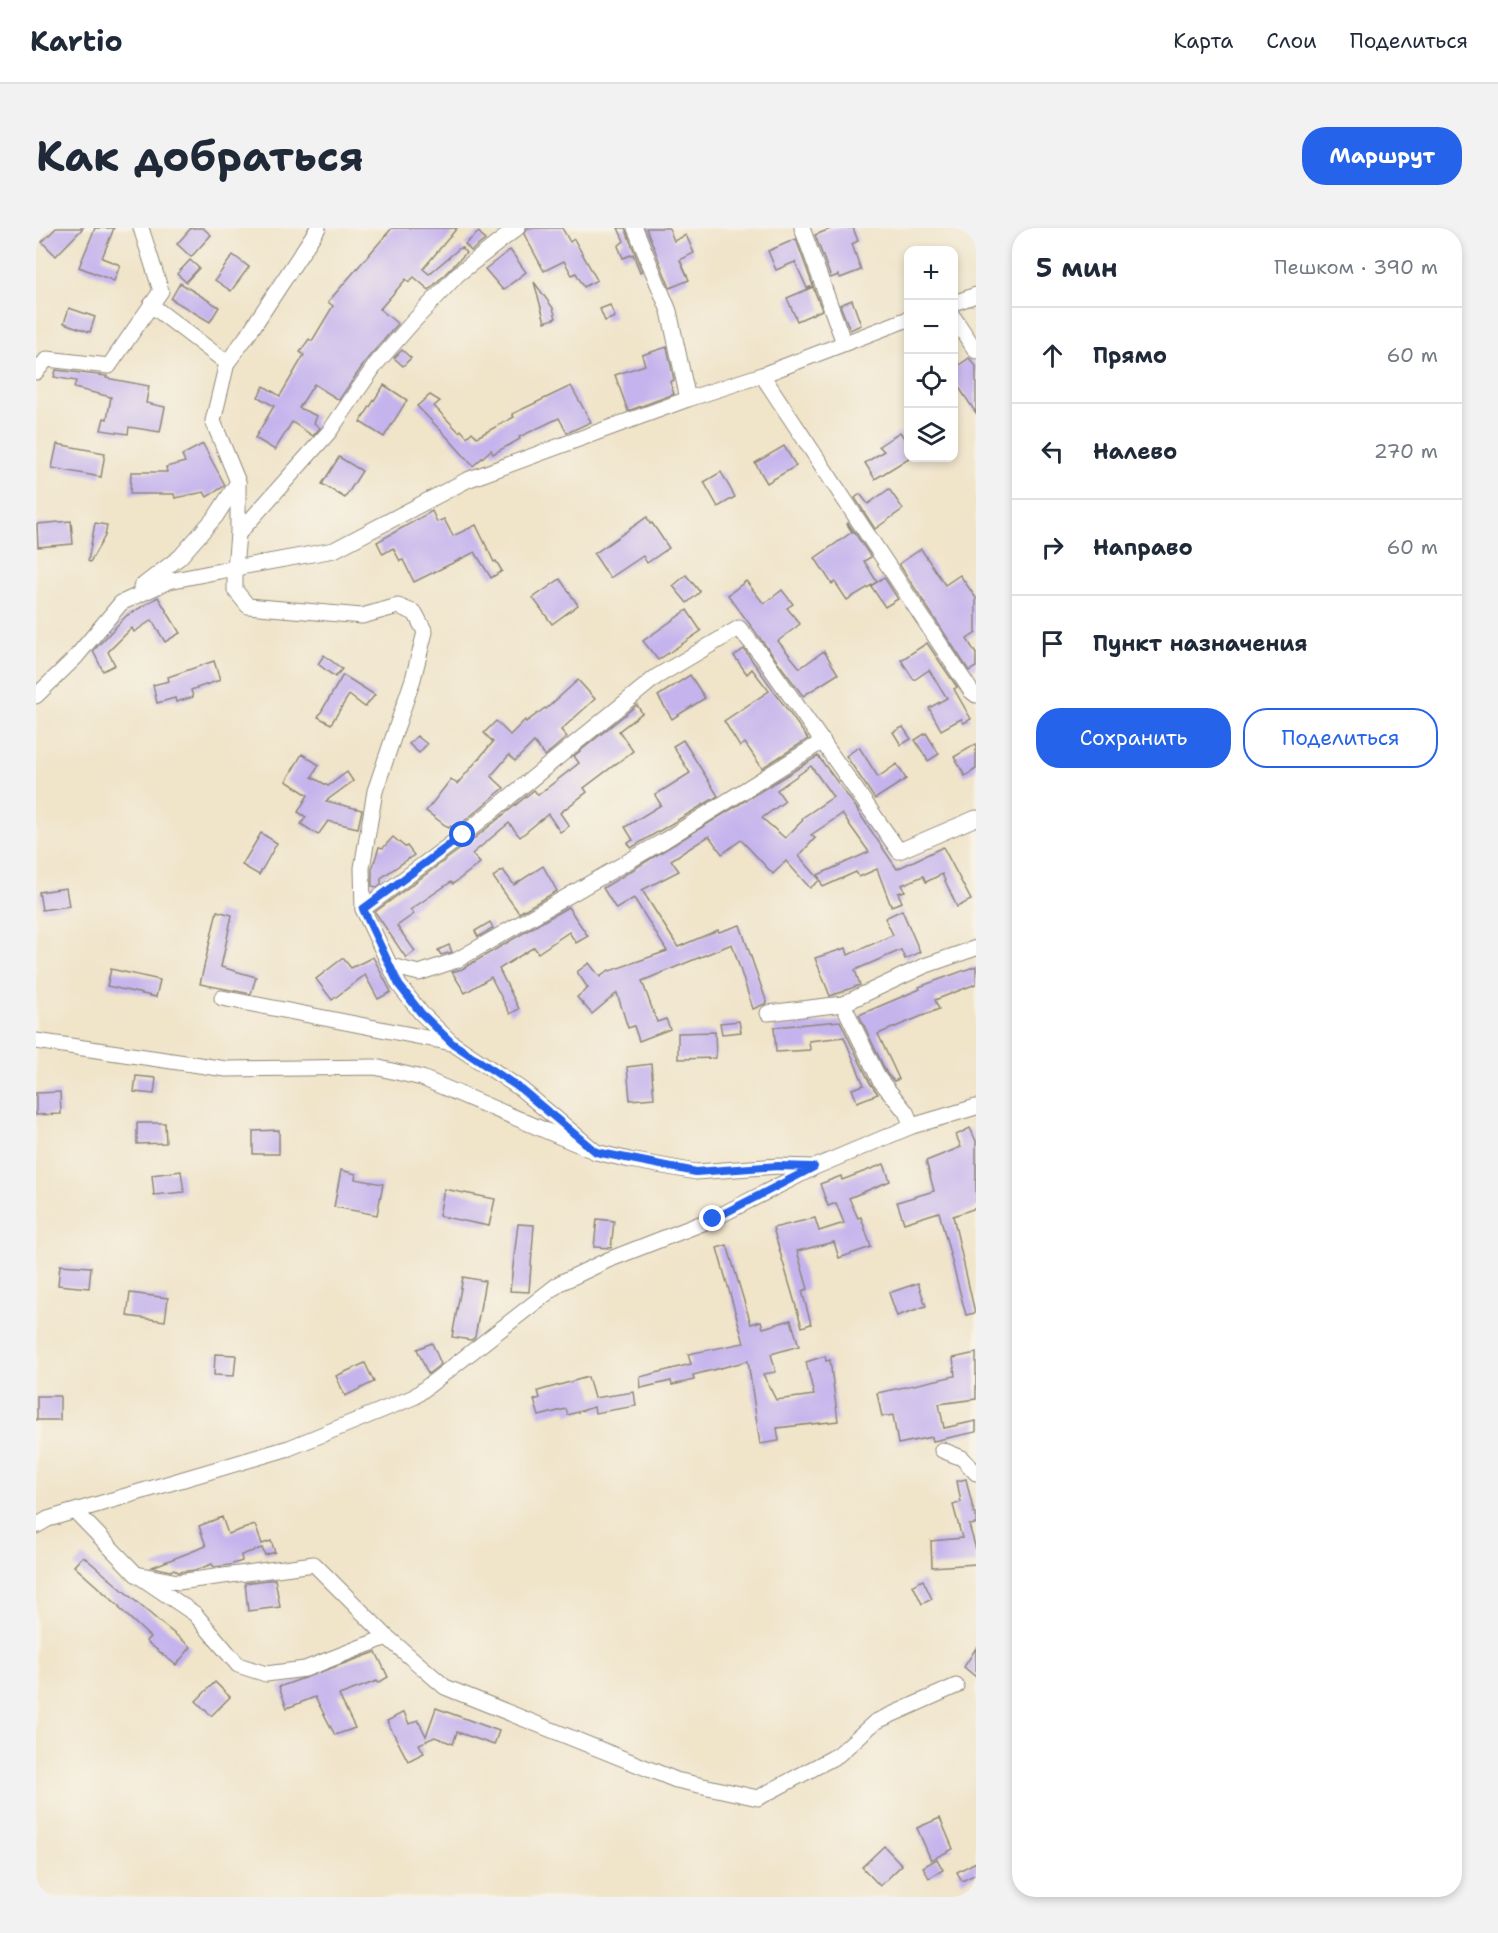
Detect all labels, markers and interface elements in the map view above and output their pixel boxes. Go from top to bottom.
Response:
text: Kartio [30,22,123,60]
text: Карта [1173,27,1233,55]
text: Слои [1266,27,1317,55]
text: Поделиться [1350,27,1468,55]
button: Маршрут [1302,127,1462,185]
text: Как добраться [36,128,364,184]
map controls [904,246,958,462]
button: + [904,246,958,300]
text: 5 мин [1036,250,1117,285]
text: Пешком · 390 m [1274,254,1438,280]
button: − [904,300,958,354]
icon: ahead [1036,339,1069,372]
text: Прямо [1093,341,1167,370]
text: 60 m [1386,342,1438,368]
button: locate [904,354,958,408]
button: layers [904,408,958,462]
icon: left [1036,435,1069,468]
text: Налево [1093,437,1177,466]
text: 270 m [1374,438,1438,464]
icon: right [1036,531,1069,564]
text: Направо [1093,533,1193,562]
text: 60 m [1386,534,1438,560]
icon: arrive [1036,627,1069,660]
text: Пункт назначения [1093,629,1307,658]
button: Сохранить [1036,708,1231,768]
button: Поделиться [1243,708,1438,768]
route start [449,821,475,847]
route end [699,1205,725,1231]

